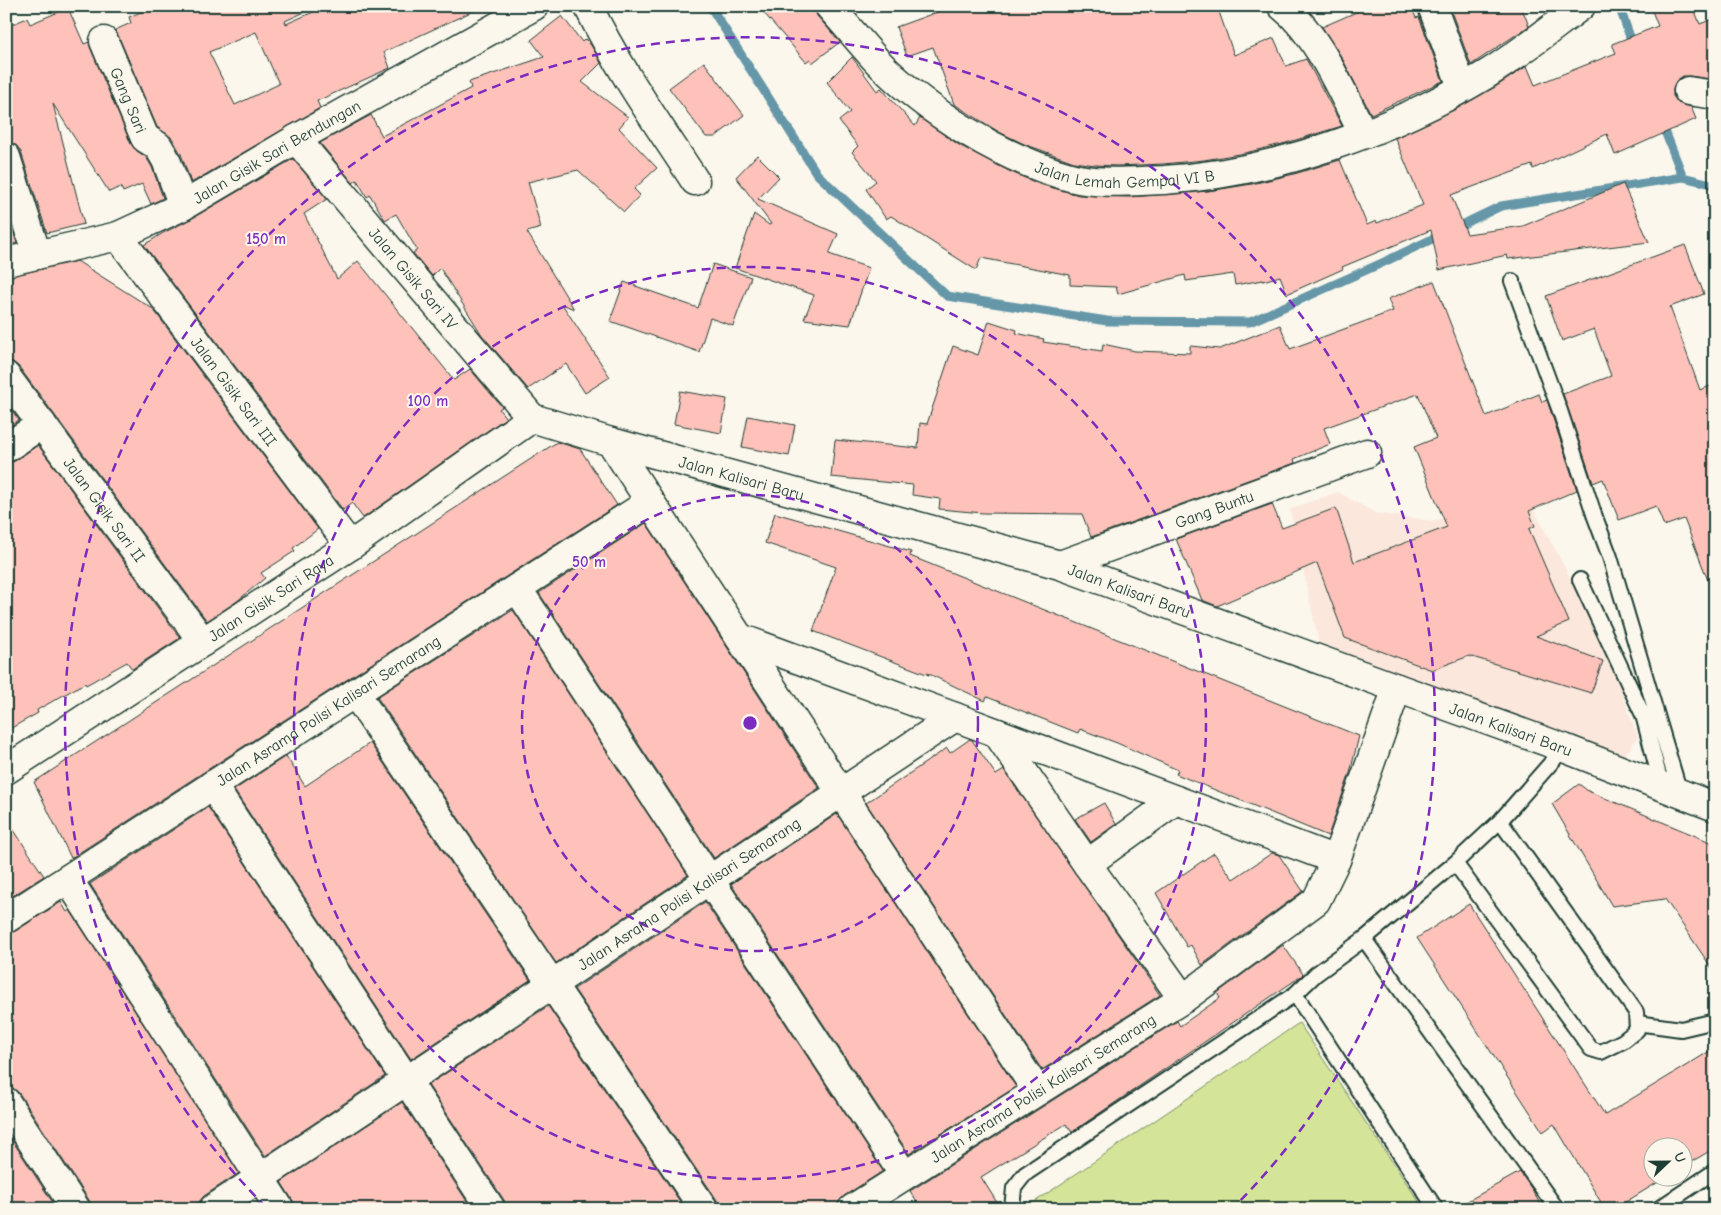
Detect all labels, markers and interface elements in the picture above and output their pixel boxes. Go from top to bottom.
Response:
street label: Gang Sari [106,65,150,136]
street label: Jalan Gisik Sari Bendungan [190,97,364,208]
street label: Jalan Lemah Gempal VI B [1032,158,1216,192]
street label: Jalan Gisik Sari IV [365,224,461,333]
text: 150 m [246,230,286,248]
street label: Jalan Gisik Sari III [187,334,280,450]
text: 100 m [408,392,448,410]
street label: Jalan Kalisari Baru [677,453,806,504]
street label: Jalan Gisik Sari II [60,454,148,566]
street label: Gang Buntu [1173,487,1256,532]
street label: Jalan Gisik Sari Raya [206,551,337,646]
text: 50 m [572,553,606,571]
street label: Jalan Kalisari Baru [1065,561,1193,622]
street label: Jalan Asrama Polisi Kalisari Semarang [214,632,444,790]
street label: Jalan Kalisari Baru [1447,700,1575,760]
centre of rings [741,714,759,732]
street label: Jalan Asrama Polisi Kalisari Semarang [575,814,804,974]
street label: Jalan Asrama Polisi Kalisari Semarang [928,1011,1159,1167]
north arrow [1644,1138,1694,1188]
text: U [1670,1150,1689,1165]

